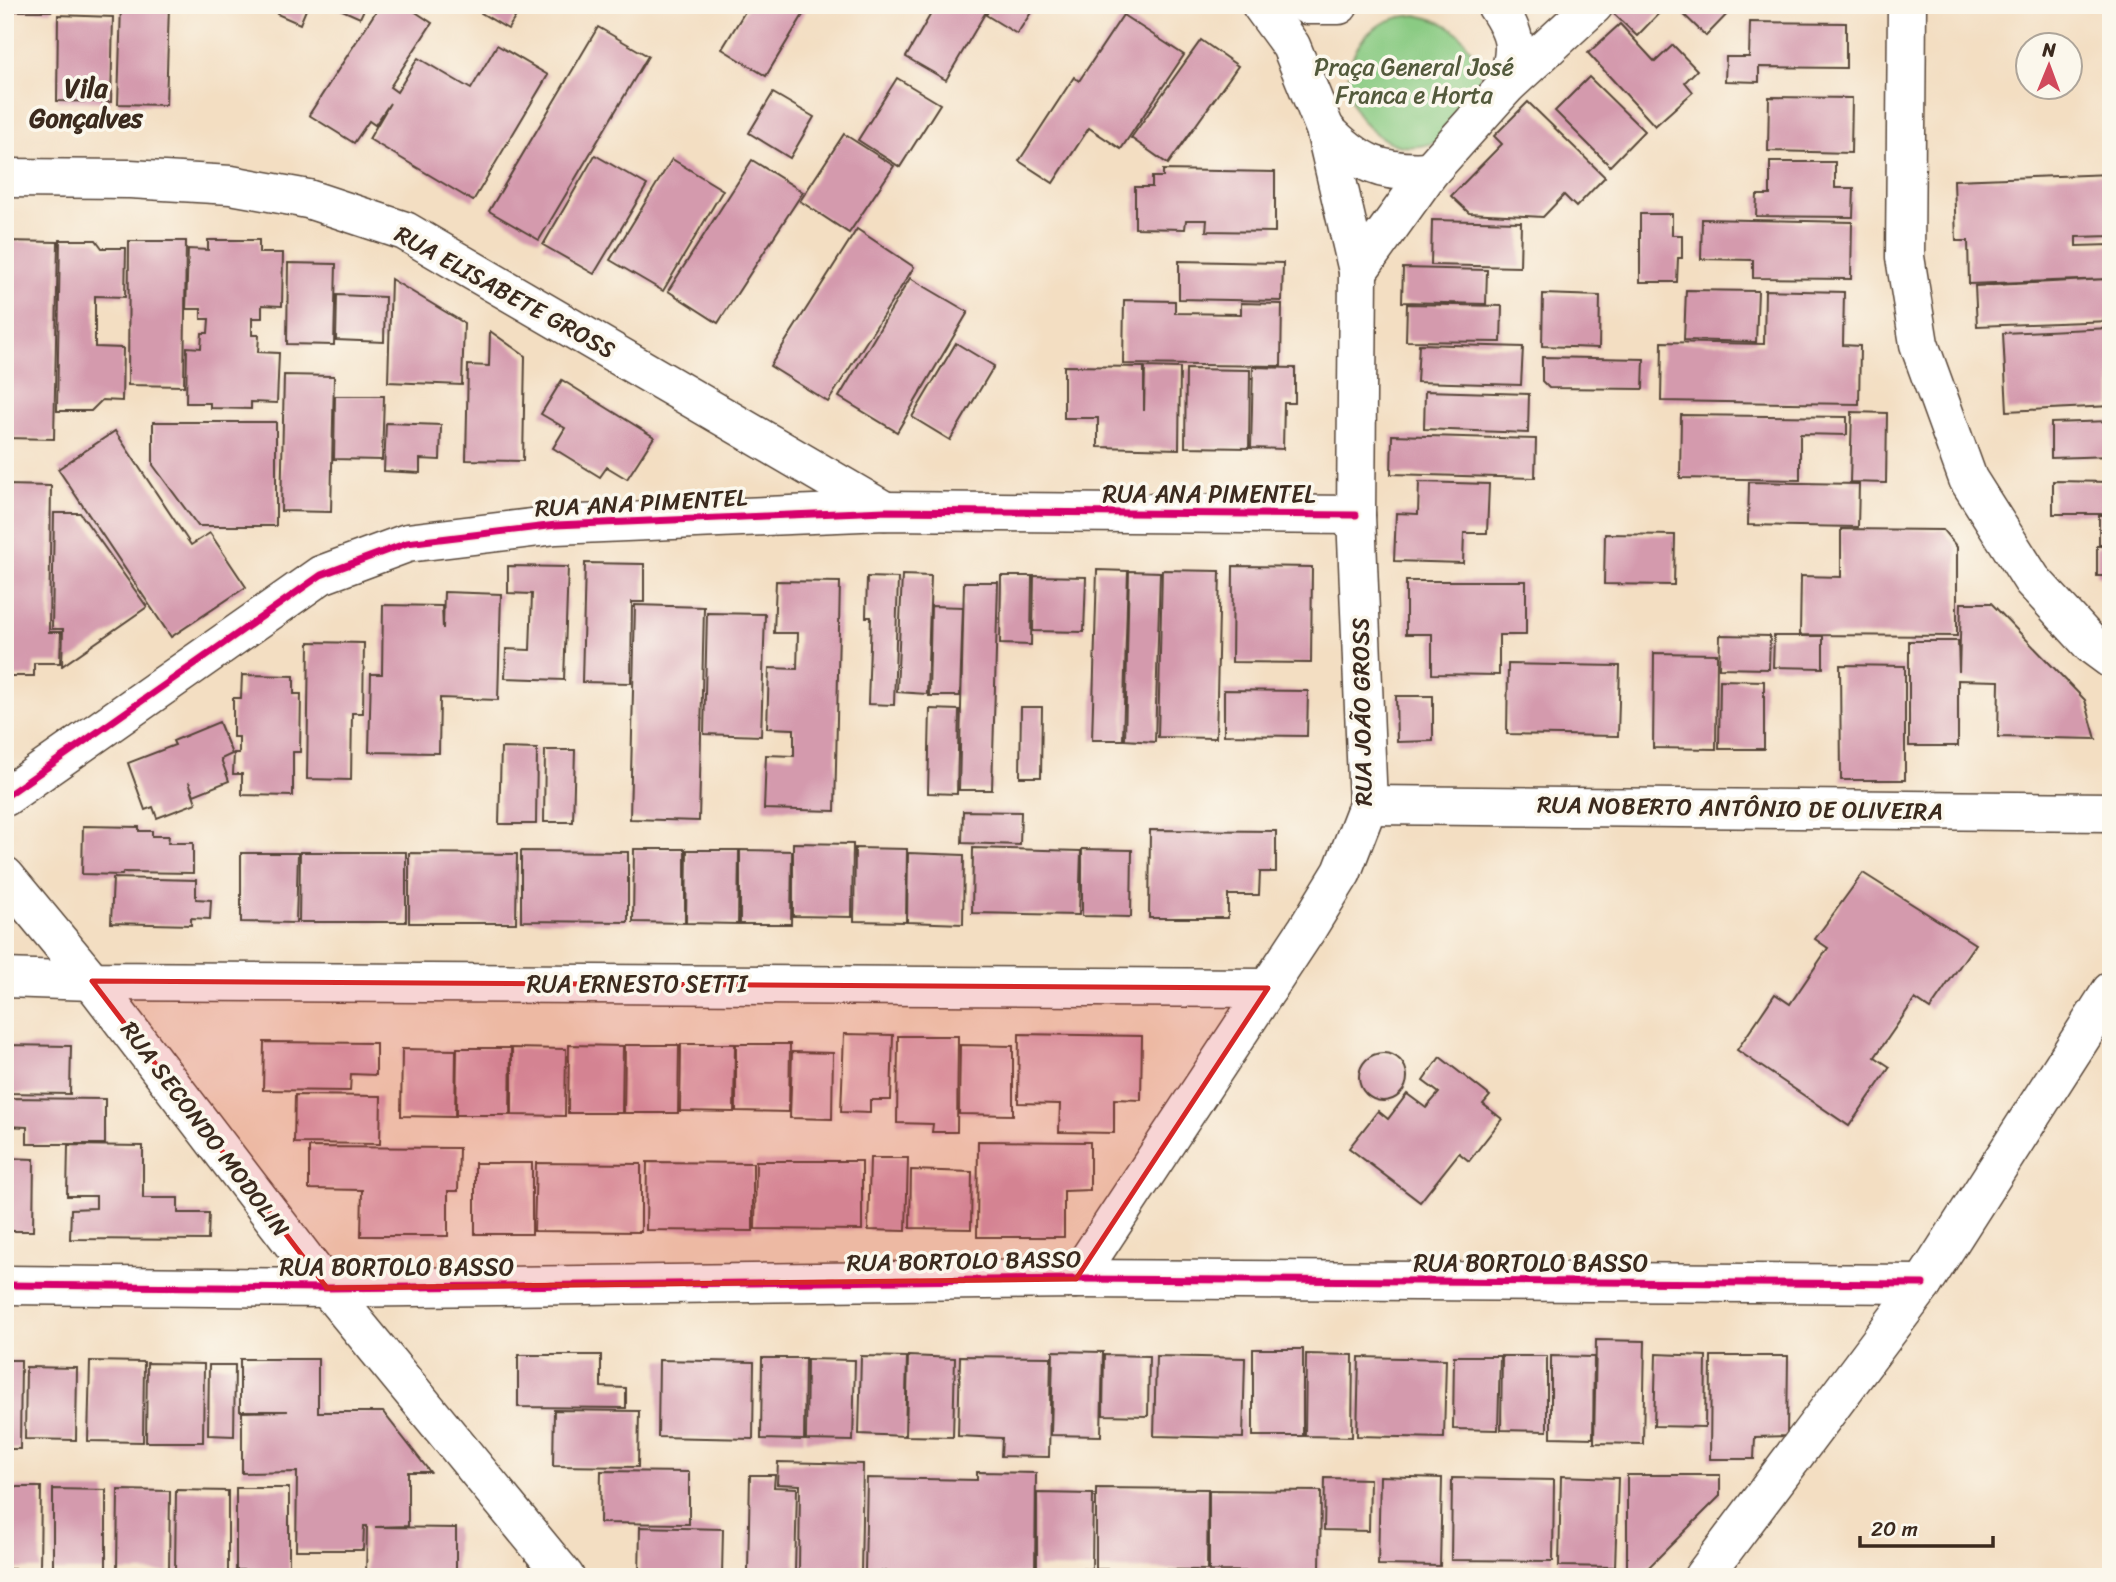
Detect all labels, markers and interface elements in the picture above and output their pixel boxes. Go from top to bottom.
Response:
north arrow [2014,32,2084,102]
text: N [2041,33,2057,66]
park label: Praça General José Franca e Horta [1314,46,1514,116]
district label: Vila Gonçalves [29,65,144,141]
street label: RUA ELISABETE GROSS [387,214,623,370]
street label: RUA ANA PIMENTEL [1103,473,1315,515]
street label: RUA ANA PIMENTEL [534,476,748,530]
street label: RUA JOÃO GROSS [1339,617,1385,807]
street label: RUA NOBERTO ANTÔNIO DE OLIVEIRA [1537,783,1943,833]
street label: RUA ERNESTO SETTI [527,963,749,1005]
street label: RUA SECONDO MODOLIN [109,1012,301,1247]
street label: RUA BORTOLO BASSO [846,1238,1082,1284]
street label: RUA BORTOLO BASSO [1414,1242,1648,1284]
street label: RUA BORTOLO BASSO [280,1246,514,1288]
scale bar [1860,1505,1994,1549]
text: 20 m [1871,1510,1918,1548]

